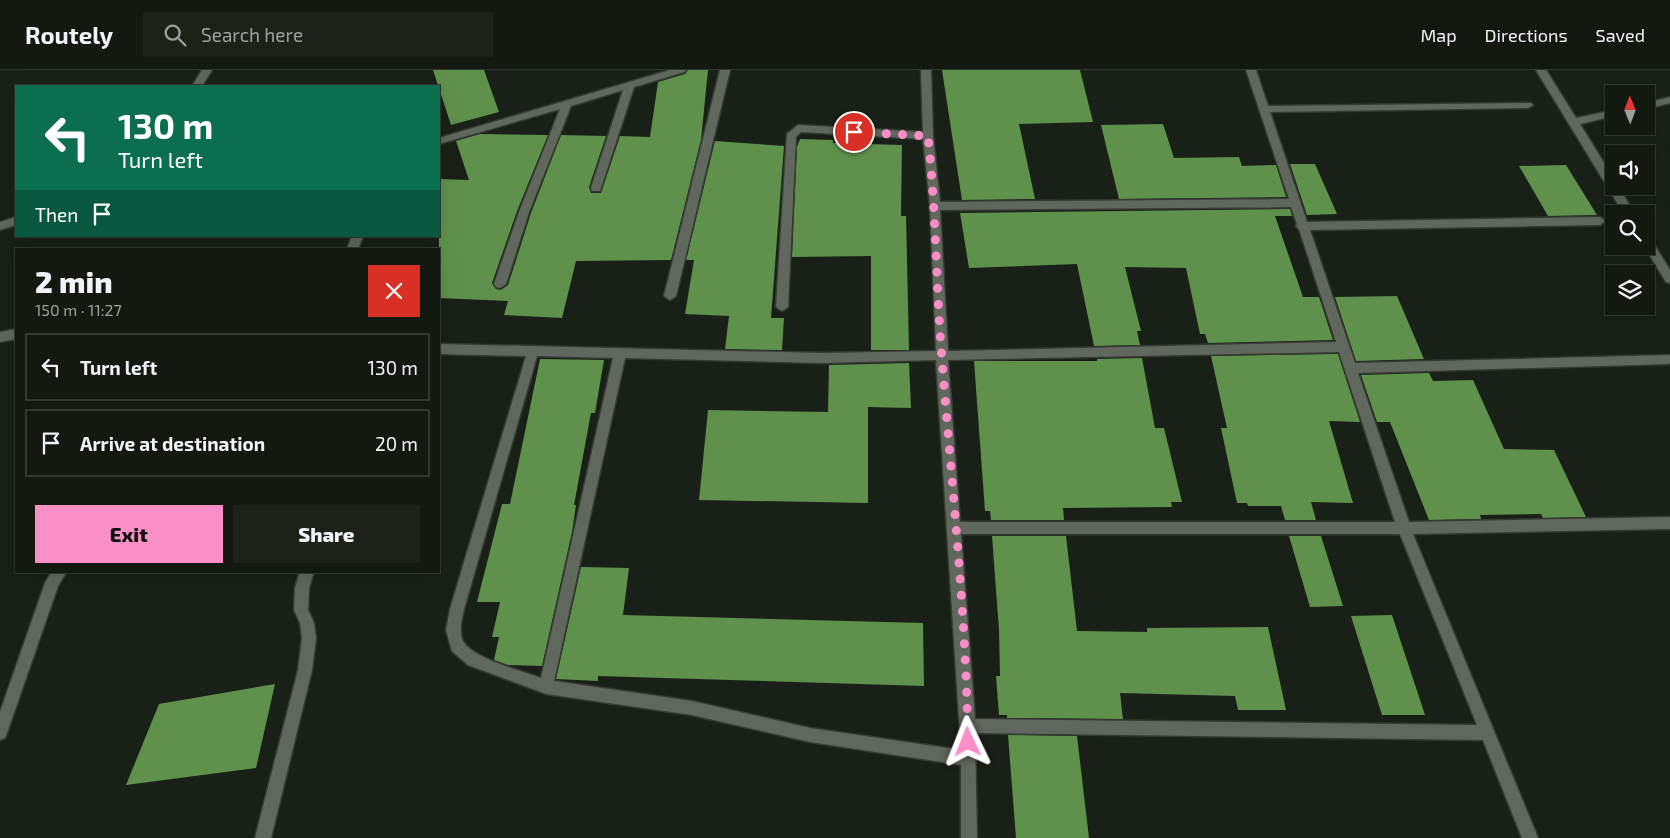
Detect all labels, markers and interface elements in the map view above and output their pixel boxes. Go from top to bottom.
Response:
search box [143,12,493,57]
text: Routely [25,20,113,49]
icon: search [161,21,189,49]
text: Search here [201,23,303,46]
text: Map [1420,24,1457,46]
text: Directions [1485,24,1568,46]
text: Saved [1596,24,1645,46]
north arrow [1605,85,1655,135]
map controls [1605,85,1655,315]
text: 130 m [118,104,213,146]
icon: left [35,105,100,170]
pin [833,111,875,153]
icon: arrive [840,118,868,146]
button: sound [1605,145,1655,195]
text: Turn left [118,146,203,172]
icon: arrive [88,200,116,228]
text: Then [35,203,78,226]
button: search [1605,205,1655,255]
text: 2 min [35,263,113,299]
button: close [368,265,420,317]
button: layers [1605,265,1655,315]
text: 150 m · 11:27 [35,300,122,319]
icon: left [37,353,65,381]
text: Turn left [80,356,157,379]
text: 130 m [368,356,418,379]
icon: arrive [37,429,65,457]
text: Arrive at destination [80,432,265,455]
text: 20 m [375,432,418,455]
button: Exit [35,505,223,563]
button: Share [233,505,420,563]
position arrow [941,715,993,767]

